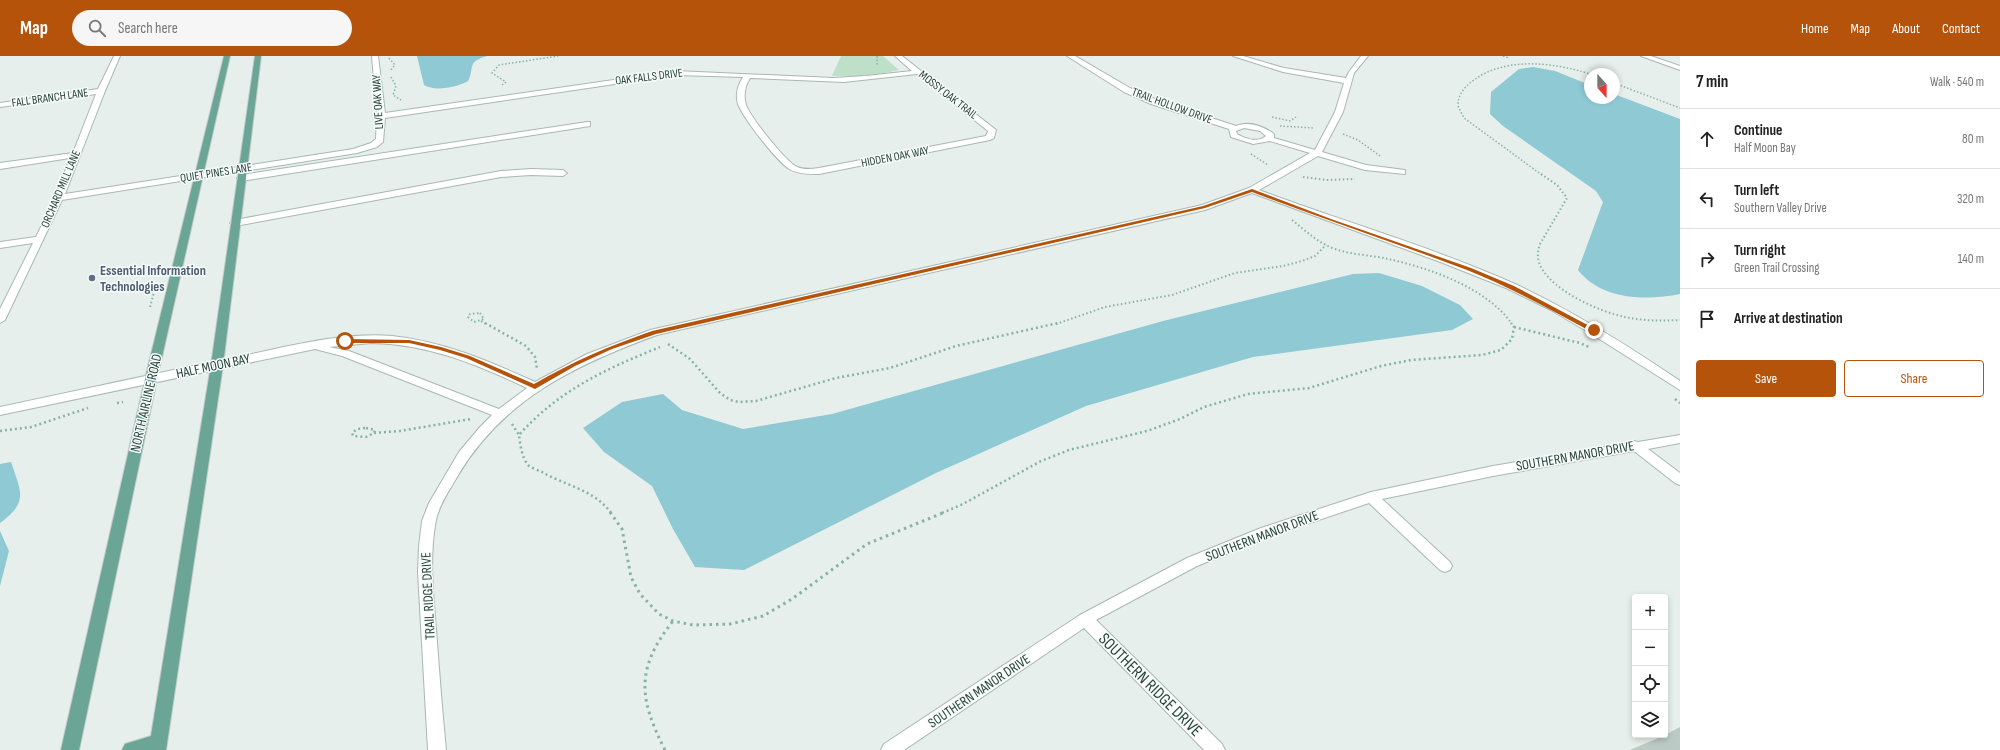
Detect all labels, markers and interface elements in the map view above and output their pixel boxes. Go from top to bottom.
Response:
search box [72,10,352,46]
text: Map [20,17,48,40]
icon: search [86,17,108,39]
text: Search here [118,19,178,38]
text: Home [1801,20,1829,37]
text: Map [1851,20,1870,37]
text: About [1892,20,1920,37]
text: Contact [1942,20,1980,37]
street label: OAK FALLS DRIVE [614,65,684,89]
street label: MOSSY OAK TRAIL [916,67,981,123]
north arrow [1584,68,1620,104]
text: 7 min [1696,72,1728,92]
street label: LIVE OAK WAY [369,74,387,130]
text: Walk · 540 m [1930,74,1984,90]
street label: TRAIL HOLLOW DRIVE [1130,84,1214,128]
street label: FALL BRANCH LANE [11,85,89,111]
text: Continue [1734,121,1783,140]
icon: ahead [1696,128,1718,150]
text: 80 m [1962,131,1984,147]
text: Half Moon Bay [1734,140,1796,156]
street label: HIDDEN OAK WAY [860,143,930,171]
street label: ORCHARD MILL LANE [38,148,84,230]
street label: QUIET PINES LANE [179,160,253,186]
text: Turn left [1734,181,1779,200]
icon: left [1696,188,1718,210]
text: 320 m [1957,191,1984,207]
text: Southern Valley Drive [1734,200,1827,216]
text: Turn right [1734,241,1786,260]
icon: right [1696,248,1718,270]
text: 140 m [1958,251,1984,267]
text: Green Trail Crossing [1734,260,1819,276]
place label: Essential Information Technologies [100,262,206,295]
marker: Essential Information Technologies [87,273,97,283]
icon: arrive [1696,308,1718,330]
text: Arrive at destination [1734,309,1843,328]
route end [1585,321,1603,339]
route start [336,332,354,350]
street label: HALF MOON BAY [175,350,252,382]
street label: NORTH AIRLINE ROAD [126,352,166,454]
button: Save [1696,360,1836,397]
button: Share [1844,360,1984,397]
street label: SOUTHERN MANOR DRIVE [1515,437,1636,475]
street label: SOUTHERN MANOR DRIVE [1203,507,1321,565]
street label: TRAIL RIDGE DRIVE [417,552,439,640]
map controls [1632,594,1668,738]
button: + [1632,594,1668,630]
street label: SOUTHERN RIDGE DRIVE [1094,629,1206,741]
button: − [1632,630,1668,666]
street label: SOUTHERN MANOR DRIVE [925,650,1033,731]
button: locate [1632,666,1668,702]
button: layers [1632,702,1668,738]

